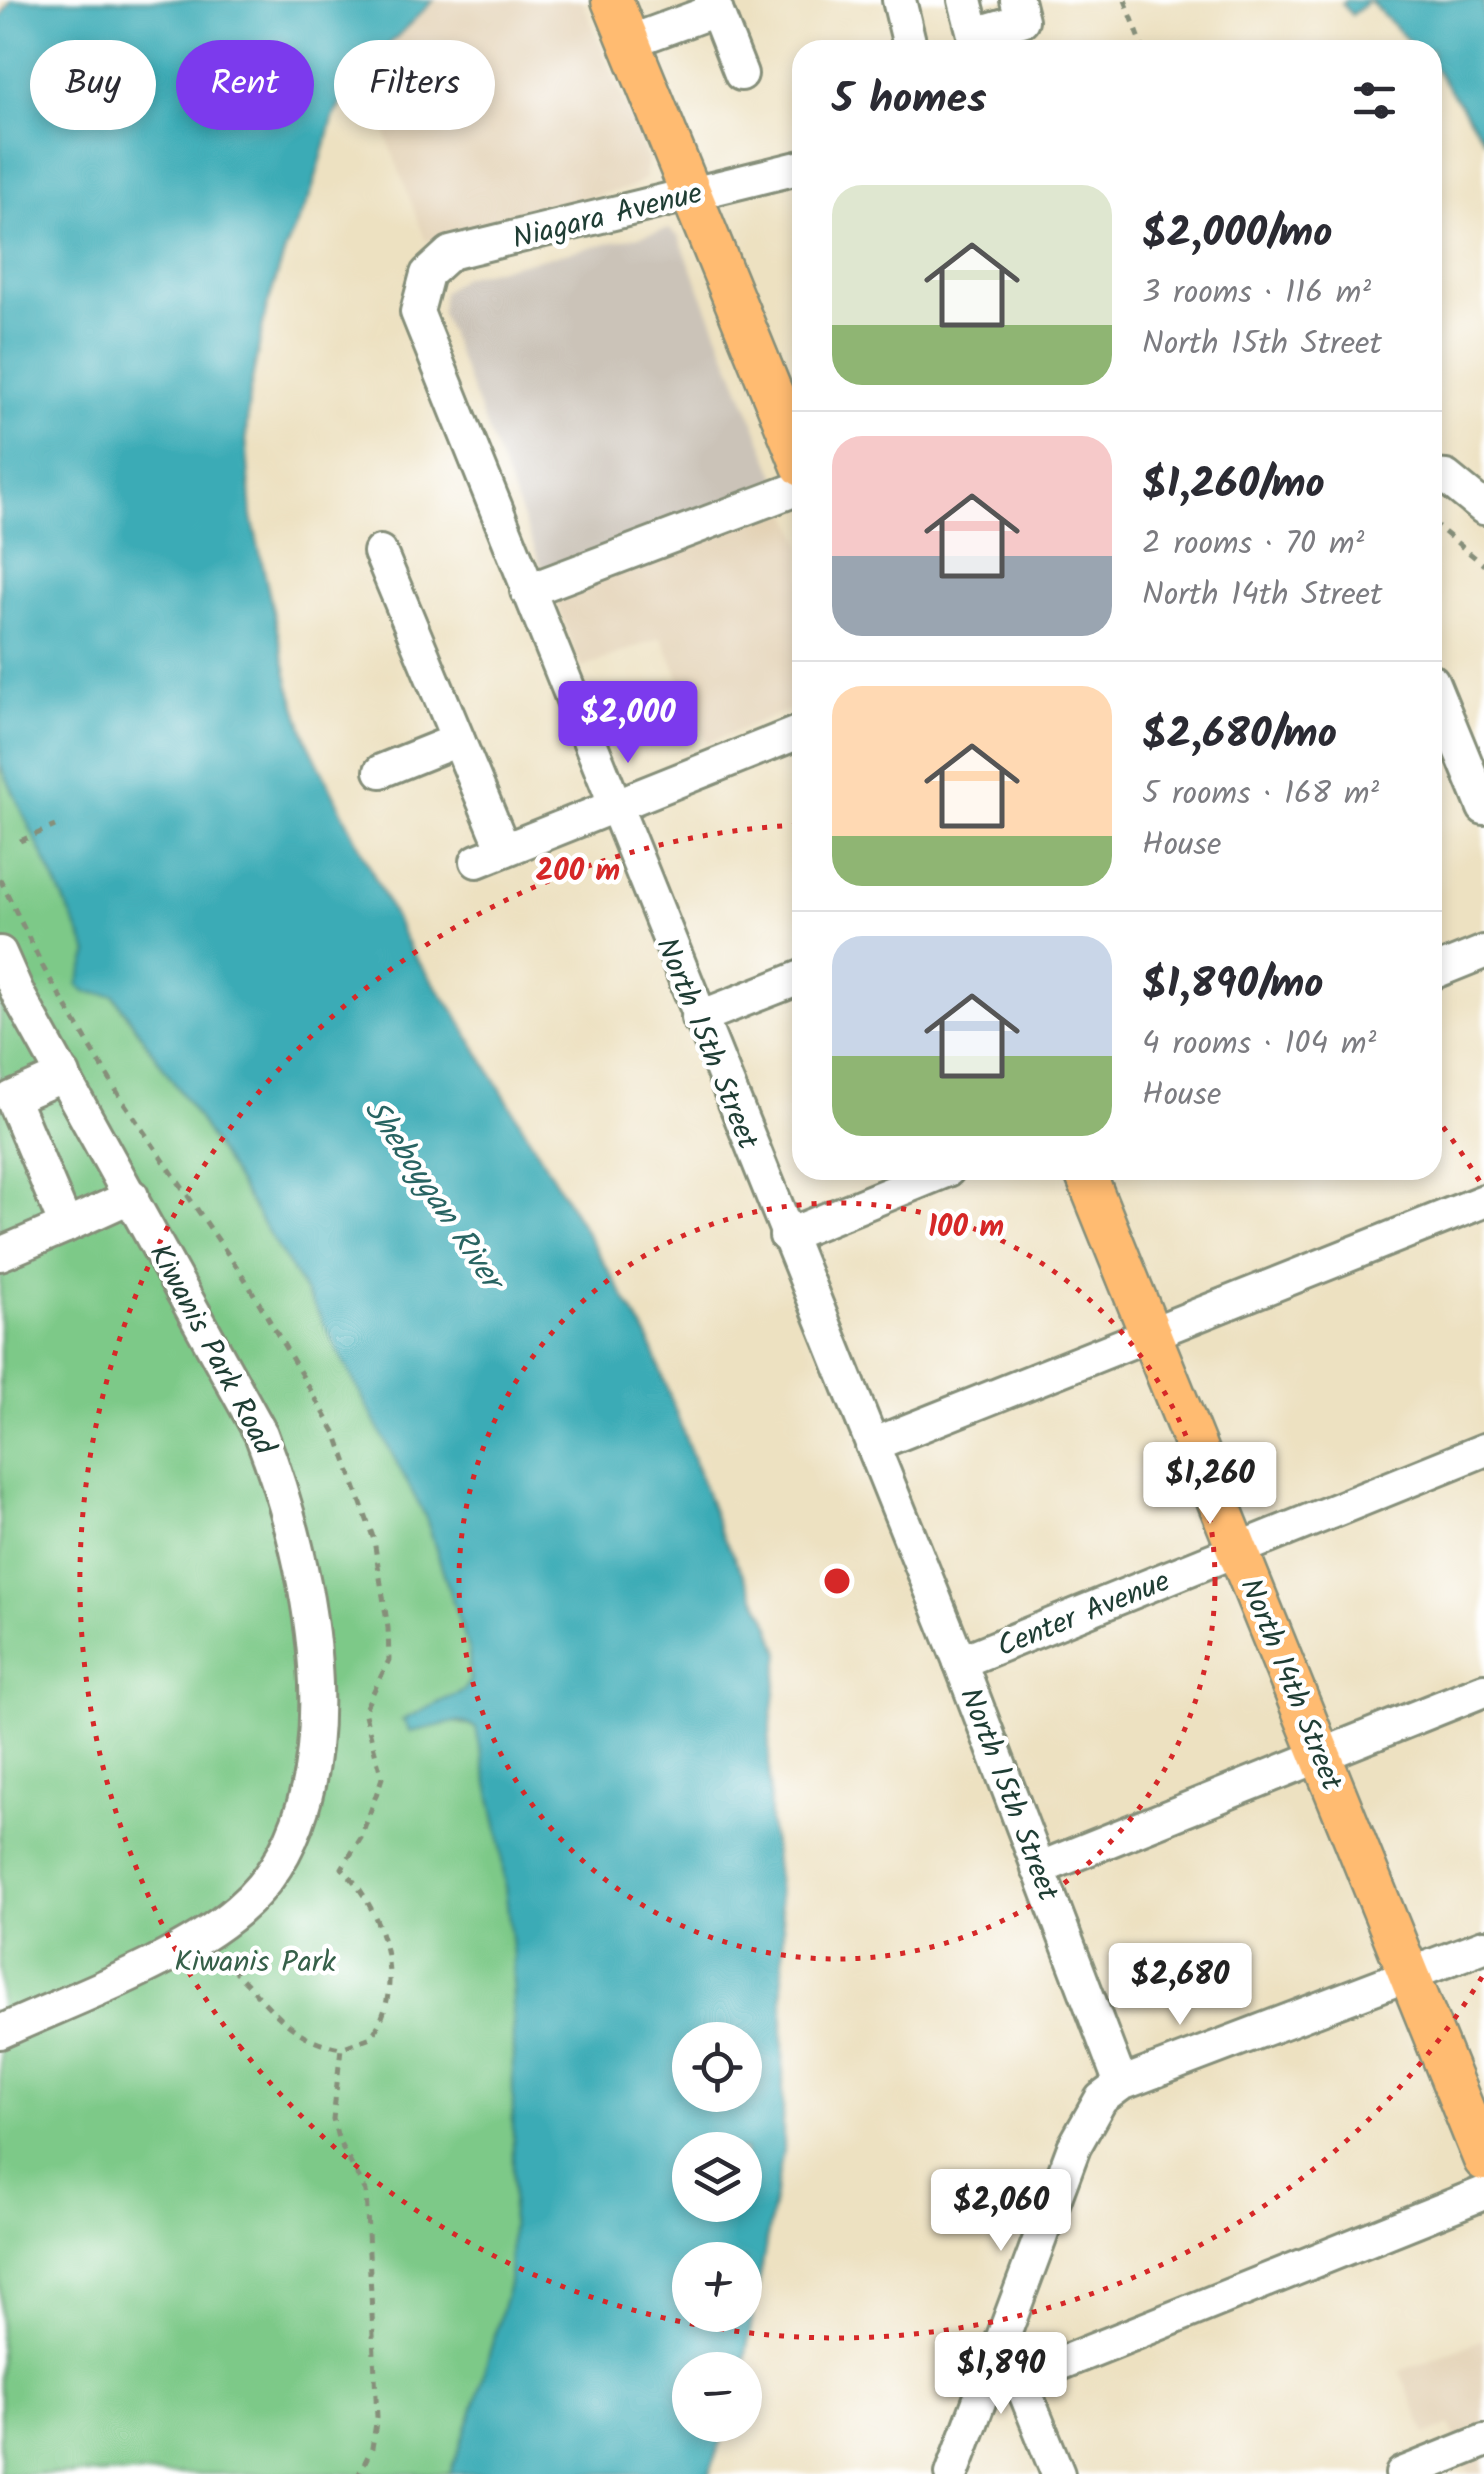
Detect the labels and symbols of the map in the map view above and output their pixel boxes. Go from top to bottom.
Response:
street label: Niagara Avenue [507,170,708,264]
pin: $2,000 [547,681,709,766]
text: 200 m [536,848,620,896]
street label: North 15th Street [642,931,771,1157]
water label: Sheboygan River [349,1089,518,1305]
text: 100 m [928,1204,1004,1252]
street label: Kiwanis Park Road [135,1236,288,1465]
pin: $1,260 [1129,1442,1291,1527]
street label: Center Avenue [990,1558,1178,1671]
centre of rings [819,1563,855,1599]
street label: North 14th Street [1226,1571,1355,1799]
street label: North 15th Street [945,1681,1071,1909]
park label: Kiwanis Park [174,1939,337,1987]
pin: $2,680 [1099,1943,1261,2028]
pin: $2,060 [920,2169,1082,2254]
pin: $1,890 [920,2332,1082,2417]

